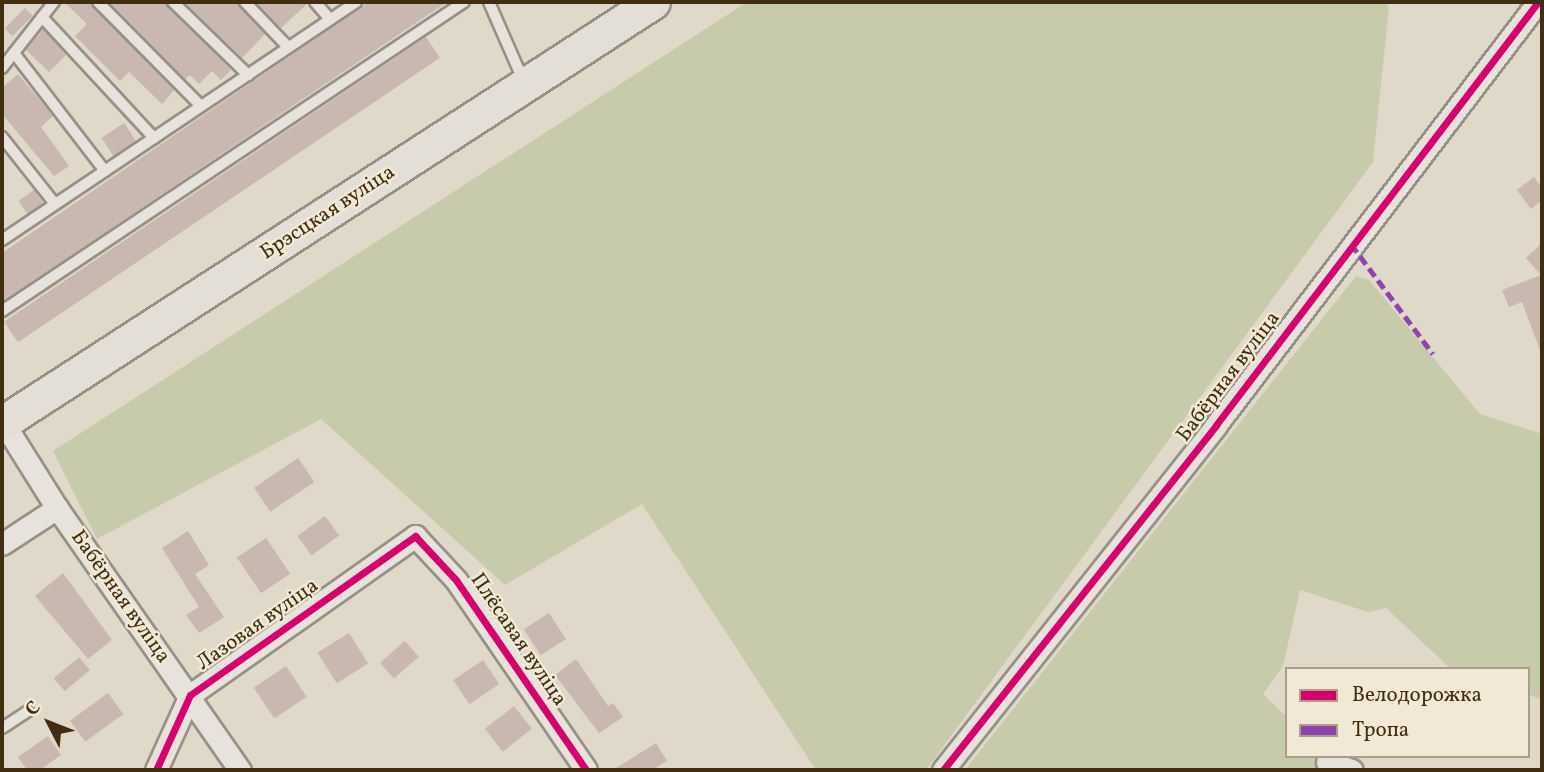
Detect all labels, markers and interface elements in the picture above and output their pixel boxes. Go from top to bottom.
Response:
street label: Брэсцкая вуліца [256,160,400,266]
street label: Бабёрная вуліца [1172,307,1286,447]
street label: Бабёрная вуліца [65,526,175,668]
street label: Плёсавая вуліца [464,569,572,711]
street label: Лазовая вуліца [192,574,324,676]
legend [1285,667,1530,758]
text: Велодорожка [1352,681,1482,710]
north arrow [14,688,84,758]
text: С [20,696,47,722]
text: Тропа [1352,716,1409,745]

